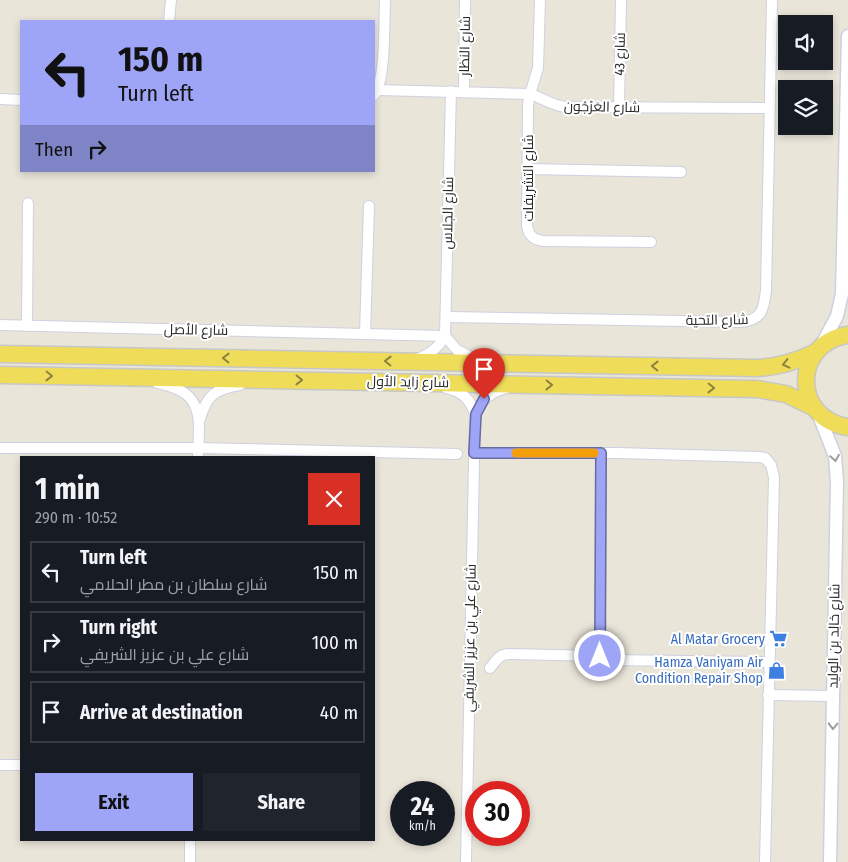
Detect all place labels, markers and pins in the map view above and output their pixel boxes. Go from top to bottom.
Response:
pin [463,348,505,399]
supermarket icon: Al Matar Grocery [769,629,789,649]
place label: Al Matar Grocery [671,631,766,648]
place label: Hamza Vaniyam Air Condition Repair Shop [635,654,763,687]
shop icon: Hamza Vaniyam Air Condition Repair Shop [767,660,787,680]

